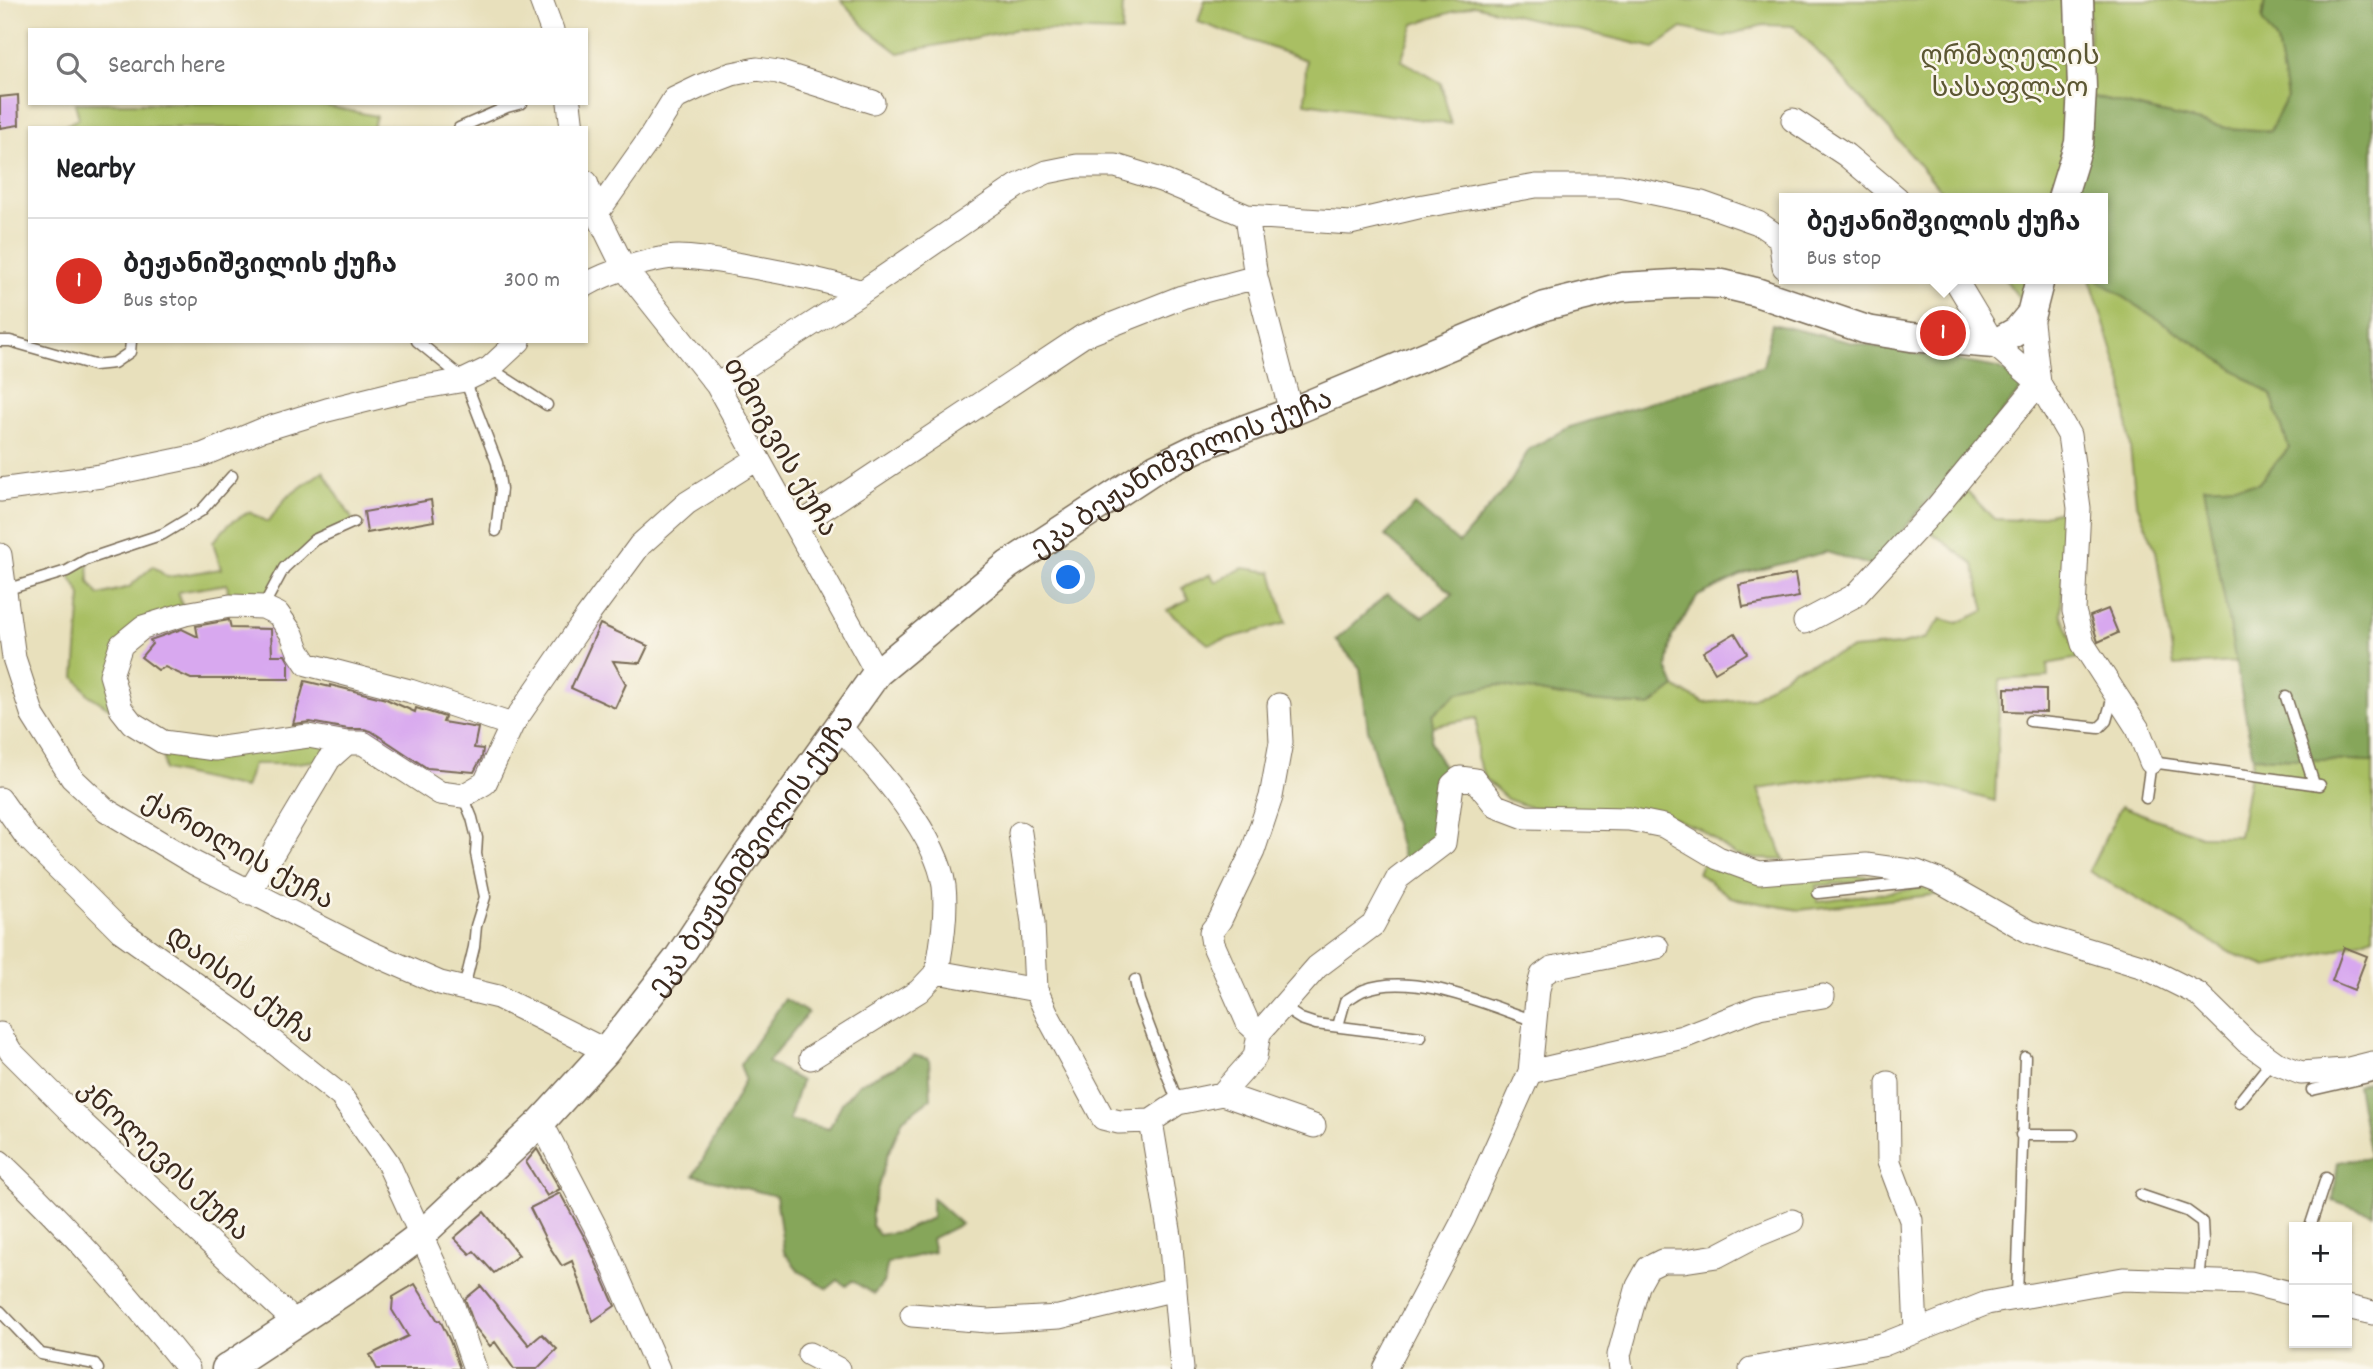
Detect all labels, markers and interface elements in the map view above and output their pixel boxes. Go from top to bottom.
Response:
search box [28,28,588,105]
park label: ღრმაღელის სასაფლაო [1920,39,2100,111]
icon: search [52,48,90,86]
text: Search here [108,48,226,85]
text: Nearby [56,150,134,193]
popup [1779,193,2108,284]
text: ბეჟანიშვილის ქუჩა [1807,206,2080,243]
text: Bus stop [1807,243,1881,276]
text: ბეჟანიშვილის ქუჩა [123,248,397,285]
text: 1 [76,265,82,298]
text: 300 m [504,265,560,298]
text: Bus stop [123,285,198,318]
pin: 1 [1920,307,1966,359]
street label: თმოგვის ქუჩა [710,351,845,546]
street label: ეკა ბეჟანიშვილის ქუჩა [1024,382,1340,570]
your location [1051,560,1085,594]
street label: ეკა ბეჟანიშვილის ქუჩა [641,707,867,1006]
street label: ქართლის ქუჩა [133,784,340,923]
street label: დაისის ქუჩა [156,917,322,1056]
street label: კნოლევის ქუჩა [66,1072,257,1253]
map controls [2289,1222,2352,1348]
button: + [2289,1222,2352,1285]
button: − [2289,1285,2352,1348]

